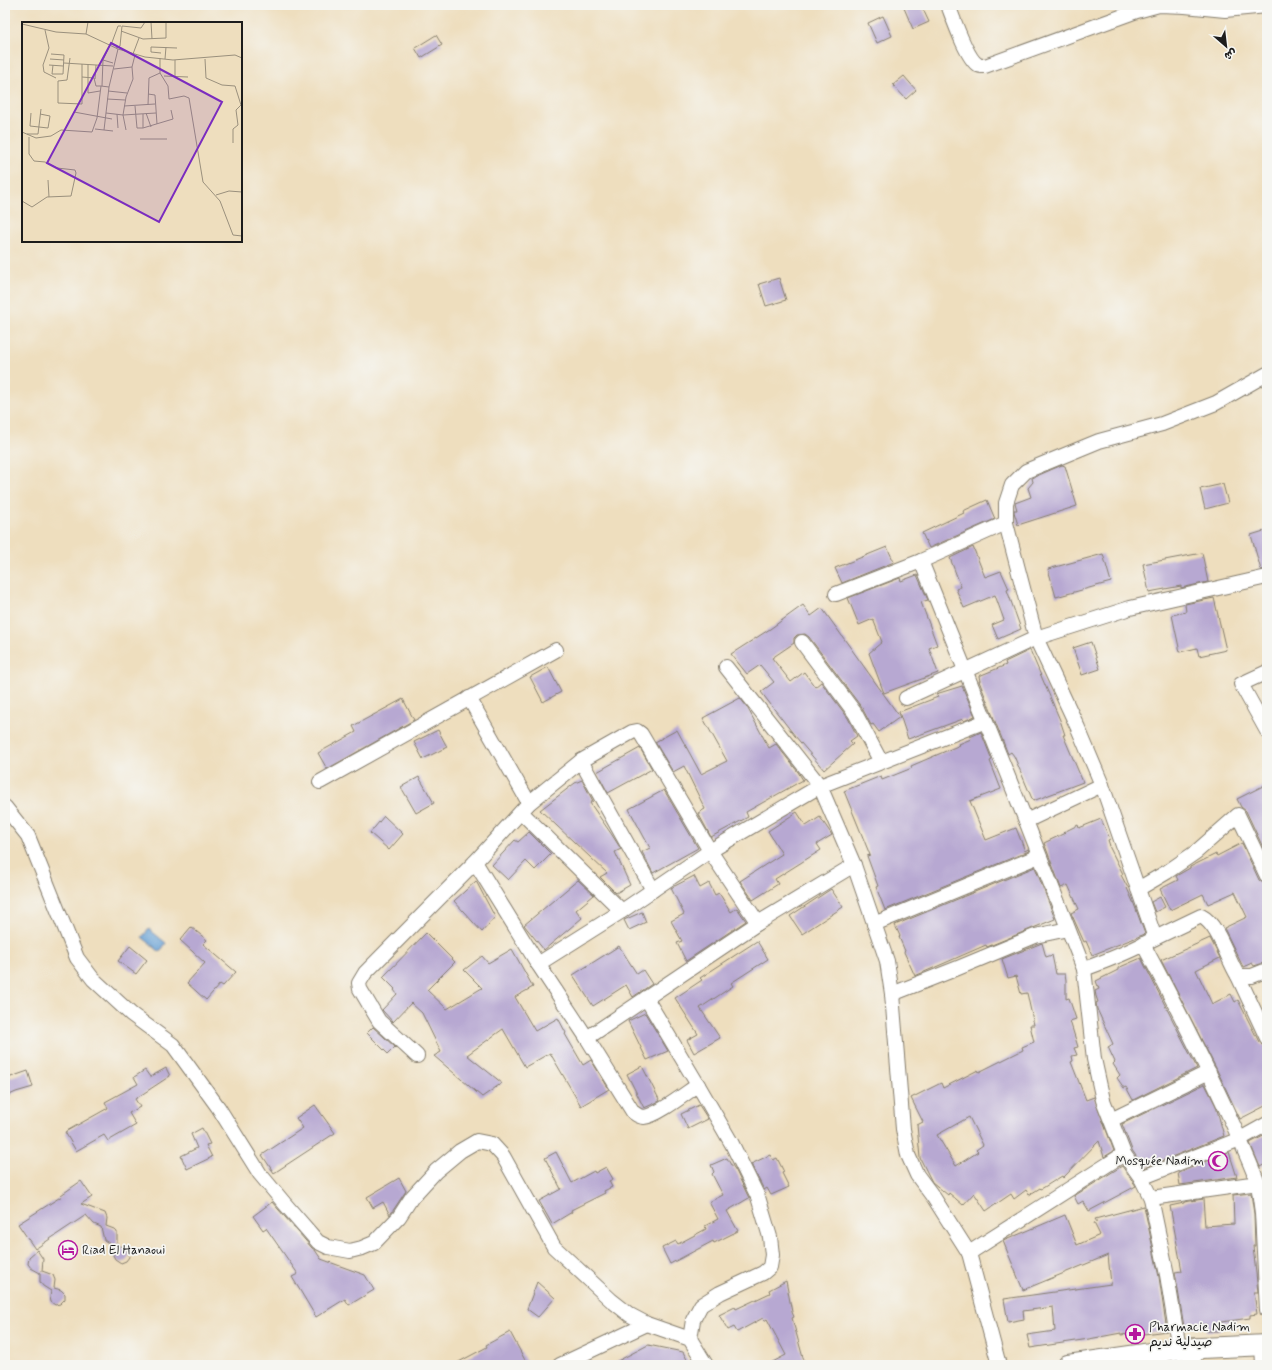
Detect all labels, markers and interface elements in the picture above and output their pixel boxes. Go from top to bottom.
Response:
inset map [22,22,242,242]
north arrow [1206,26,1246,66]
text: ش [1222,45,1239,63]
mosque icon: Mosquée Nadim [1207,1150,1229,1172]
place label: Mosquée Nadim [1115,1153,1204,1170]
hotel icon: Riad El Hanaoui [57,1239,79,1261]
place label: Riad El Hanaoui [82,1242,165,1259]
place label: Pharmacie Nadim صيدلية نديم [1149,1319,1250,1352]
pharmacy icon: Pharmacie Nadim صيدلية نديم [1124,1323,1146,1345]

